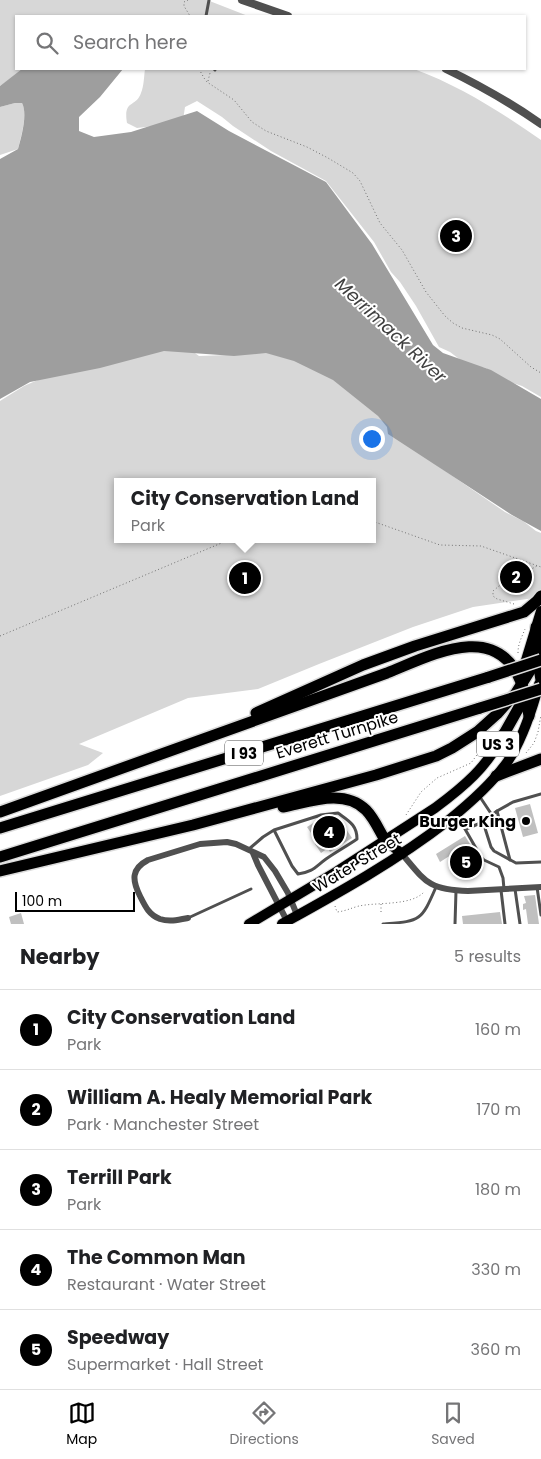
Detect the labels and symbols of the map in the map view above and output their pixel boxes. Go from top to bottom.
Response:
pin: 3 [440,217,472,255]
water label: Merrimack River [330,272,453,389]
your location [359,426,385,452]
pin: 2 [500,558,532,596]
pin: 1 [229,559,261,597]
street label: Everett Turnpike [273,705,401,765]
road number: US 3 [477,732,519,756]
road number: I 93 [225,740,263,766]
place label: Burger King [419,810,516,833]
pin: 4 [313,813,345,851]
marker: Burger King [520,815,532,827]
street label: Water Street [309,827,406,898]
pin: 5 [450,843,482,881]
scale bar [15,889,135,912]

